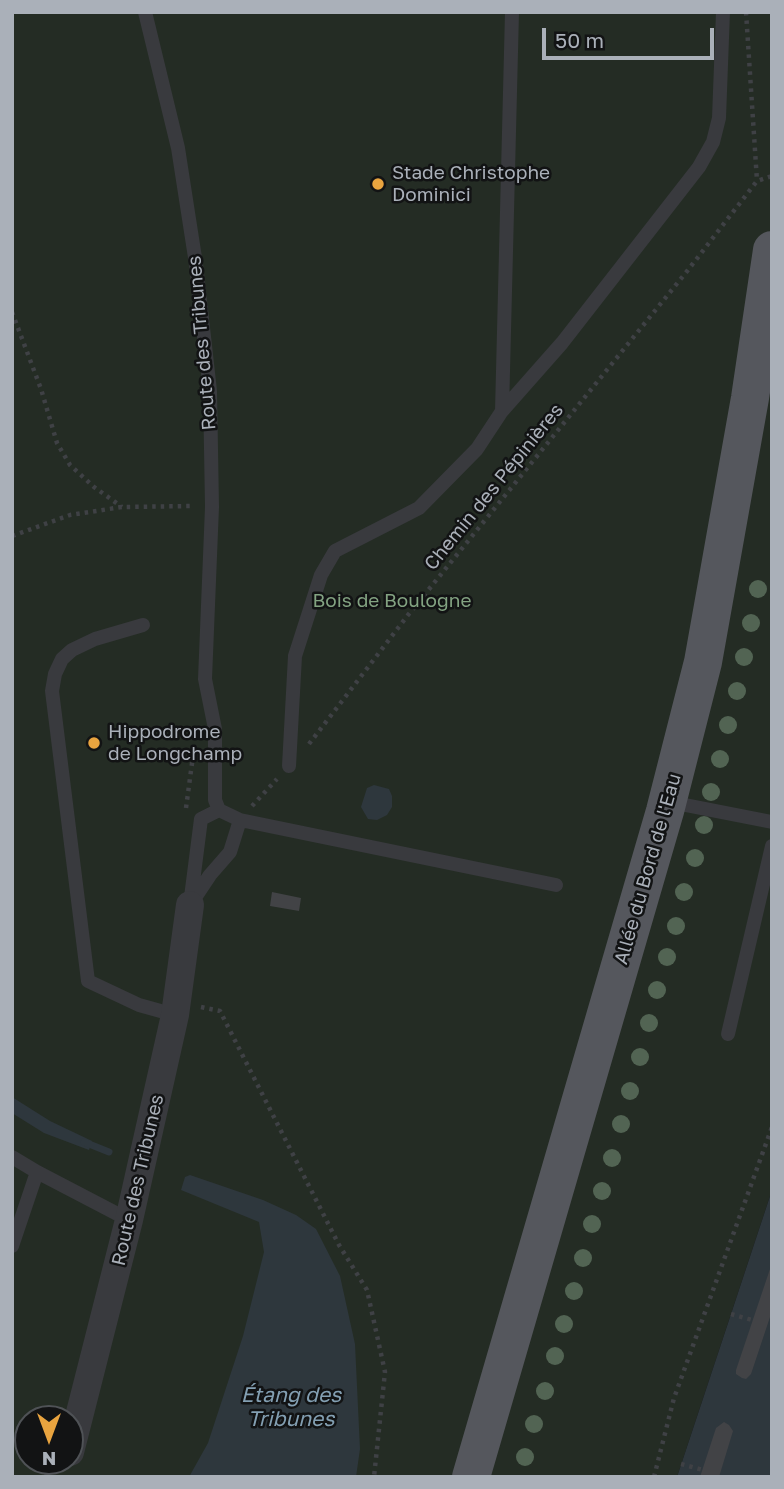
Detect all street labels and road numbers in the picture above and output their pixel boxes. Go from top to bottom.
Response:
street label: Route des Tribunes [183,255,221,431]
street label: Chemin des Pépinières [420,399,568,575]
street label: Allée du Bord de l'Eau [610,771,686,967]
street label: Route des Tribunes [107,1092,169,1268]

